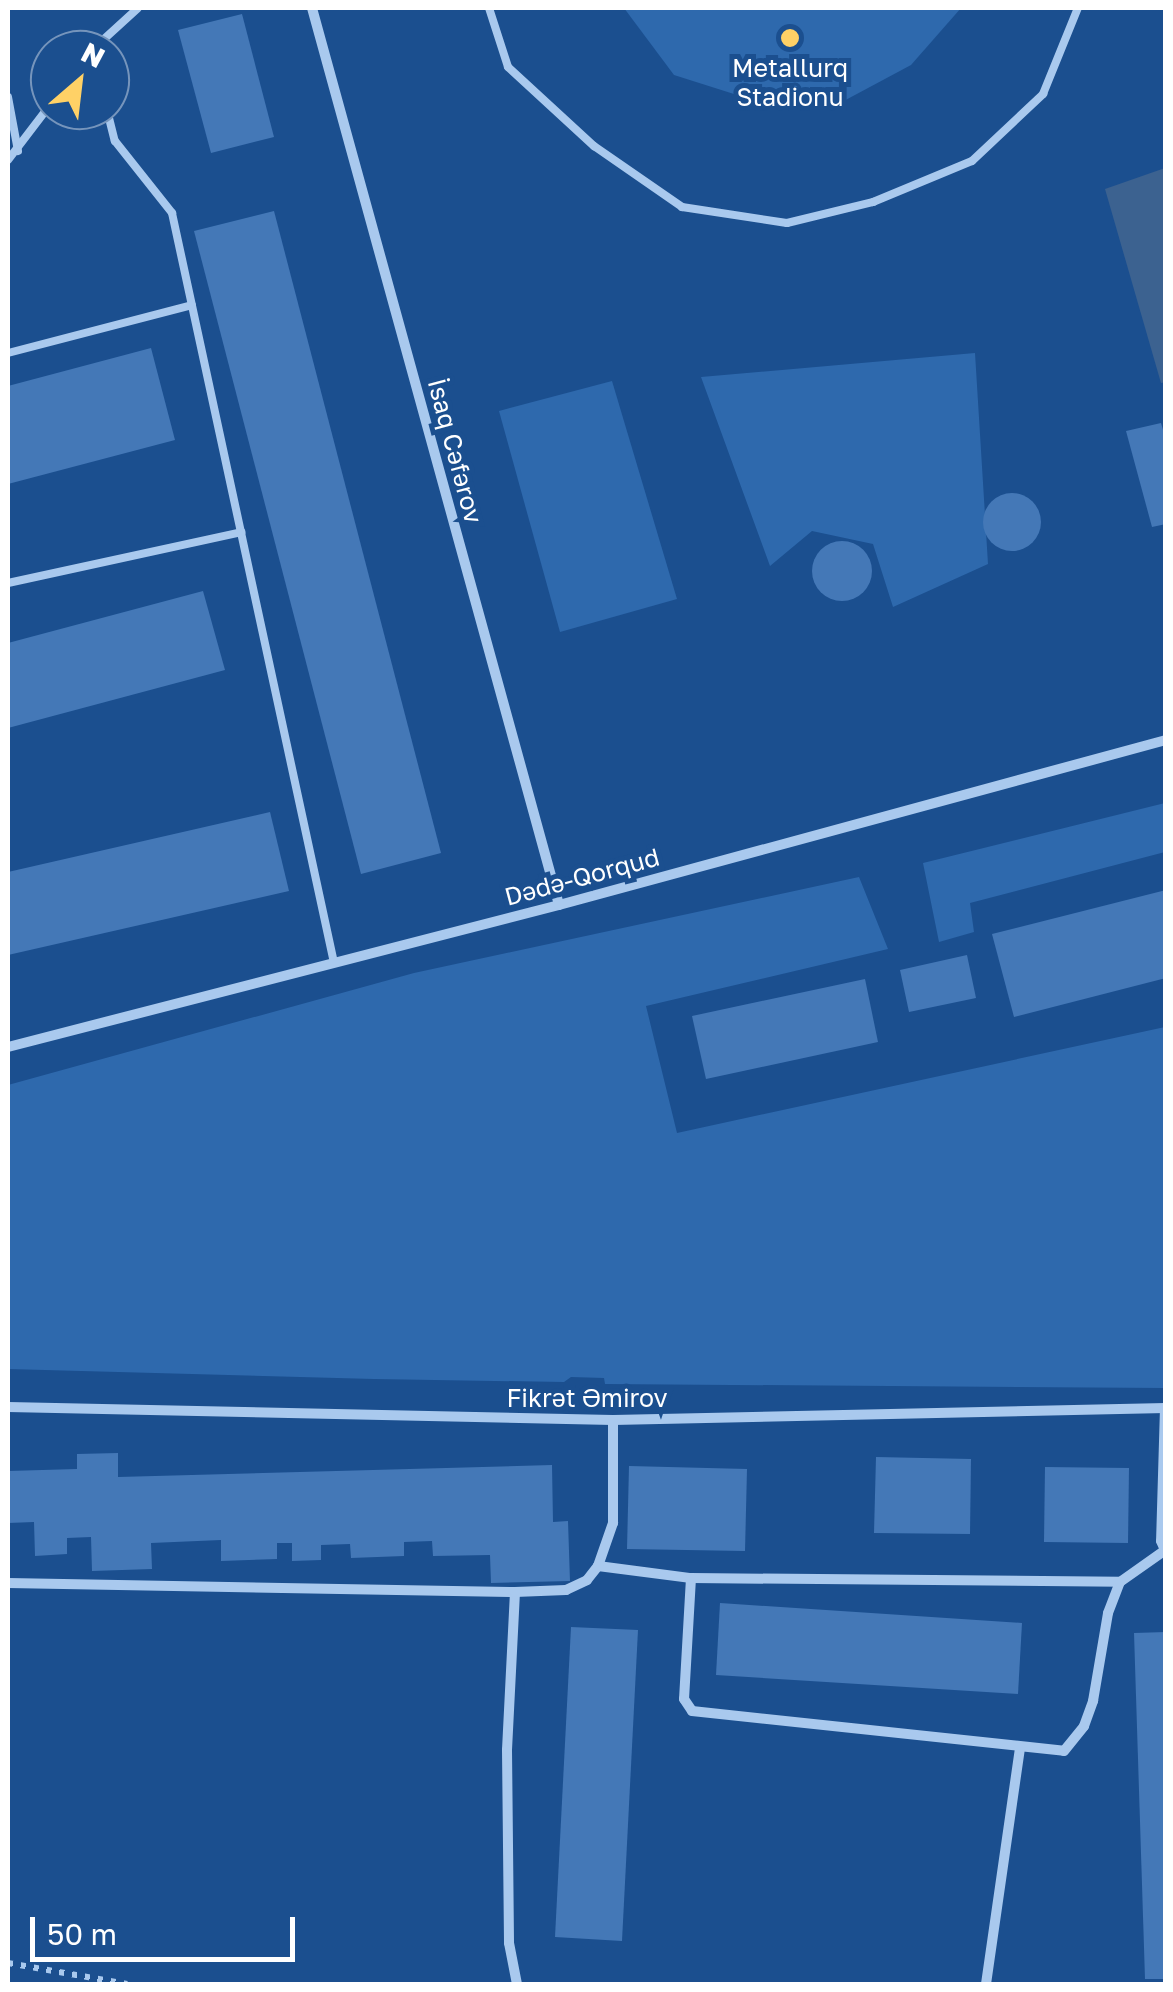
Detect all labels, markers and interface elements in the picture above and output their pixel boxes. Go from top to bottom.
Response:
marker: Metallurq Stadionu [779,27,801,49]
north arrow [30,30,130,130]
text: N [76,35,111,74]
place label: Metallurq Stadionu [732,54,848,113]
street label: İsaq Cəfərov [421,375,489,527]
street label: Dədə-Qorqud [501,842,663,912]
street label: Fikrət Əmirov [506,1383,668,1413]
scale bar [35,1897,300,1959]
text: 50 m [47,1916,117,1952]

